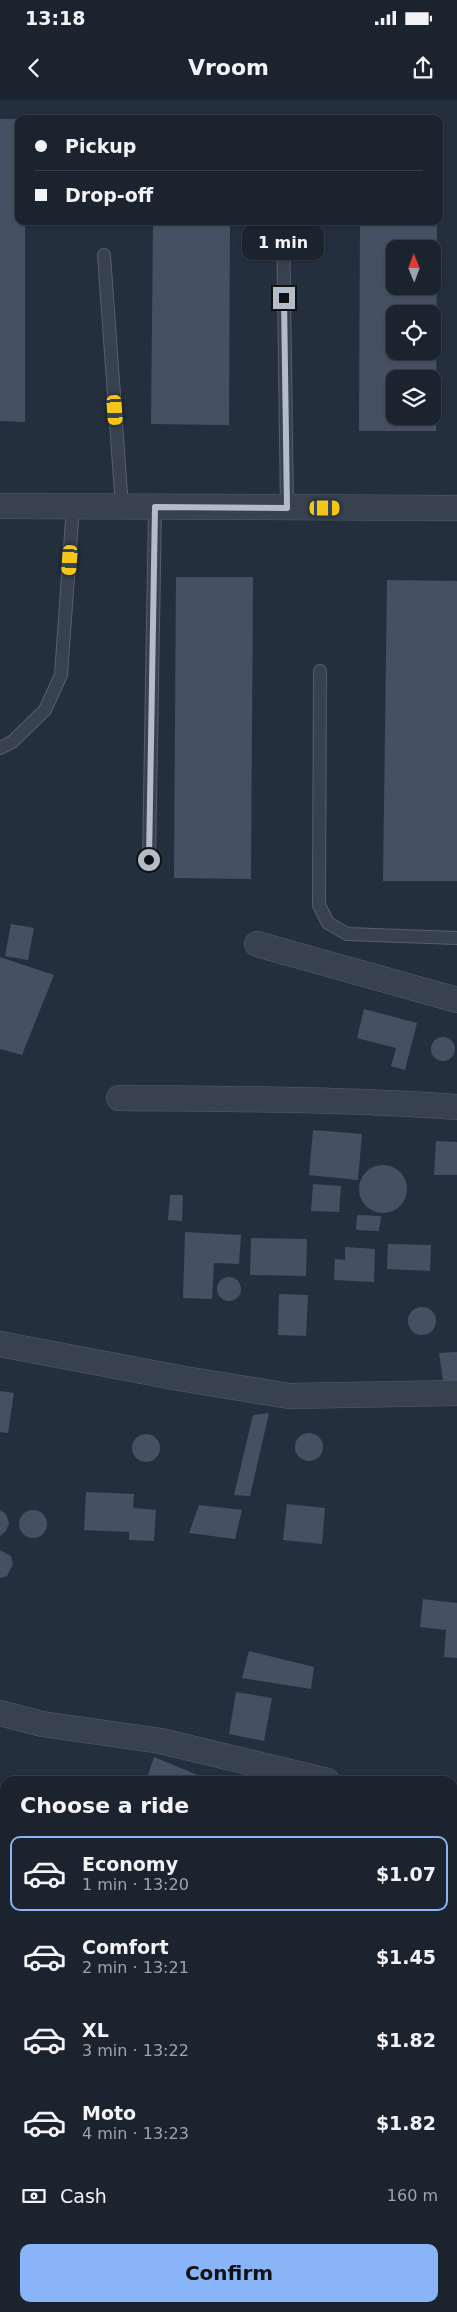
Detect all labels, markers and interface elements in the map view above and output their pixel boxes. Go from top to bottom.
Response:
text: 13:18 [25,7,85,29]
icon: back [20,54,48,82]
icon: share [409,54,437,82]
text: Vroom [188,55,269,80]
text: Pickup [65,135,136,157]
text: Drop-off [65,184,153,206]
callout: 1 min [243,226,325,260]
text: 1 min [258,233,308,252]
north arrow [386,240,441,295]
map controls [386,240,441,425]
route end [273,287,295,309]
button: locate [386,305,441,360]
button: layers [386,370,441,425]
car [106,395,123,425]
car [310,501,340,516]
car [61,545,78,575]
route start [138,849,160,871]
text: Choose a ride [20,1793,189,1818]
icon: car [22,1851,67,1896]
text: Economy [82,1853,178,1875]
text: $1.07 [376,1863,436,1885]
text: 1 min · 13:20 [82,1875,189,1894]
icon: car [22,1934,67,1979]
text: Comfort [82,1936,169,1958]
text: $1.45 [376,1946,436,1968]
text: 2 min · 13:21 [82,1958,189,1977]
icon: car [22,2017,67,2062]
text: XL [82,2019,109,2041]
text: $1.82 [376,2029,436,2051]
text: 3 min · 13:22 [82,2041,189,2060]
icon: car [22,2100,67,2145]
text: Moto [82,2102,136,2124]
text: $1.82 [376,2112,436,2134]
text: 4 min · 13:23 [82,2124,189,2143]
icon: cash [20,2182,48,2210]
text: Cash [60,2185,107,2207]
text: 160 m [387,2186,438,2205]
button: Confirm [20,2244,438,2302]

